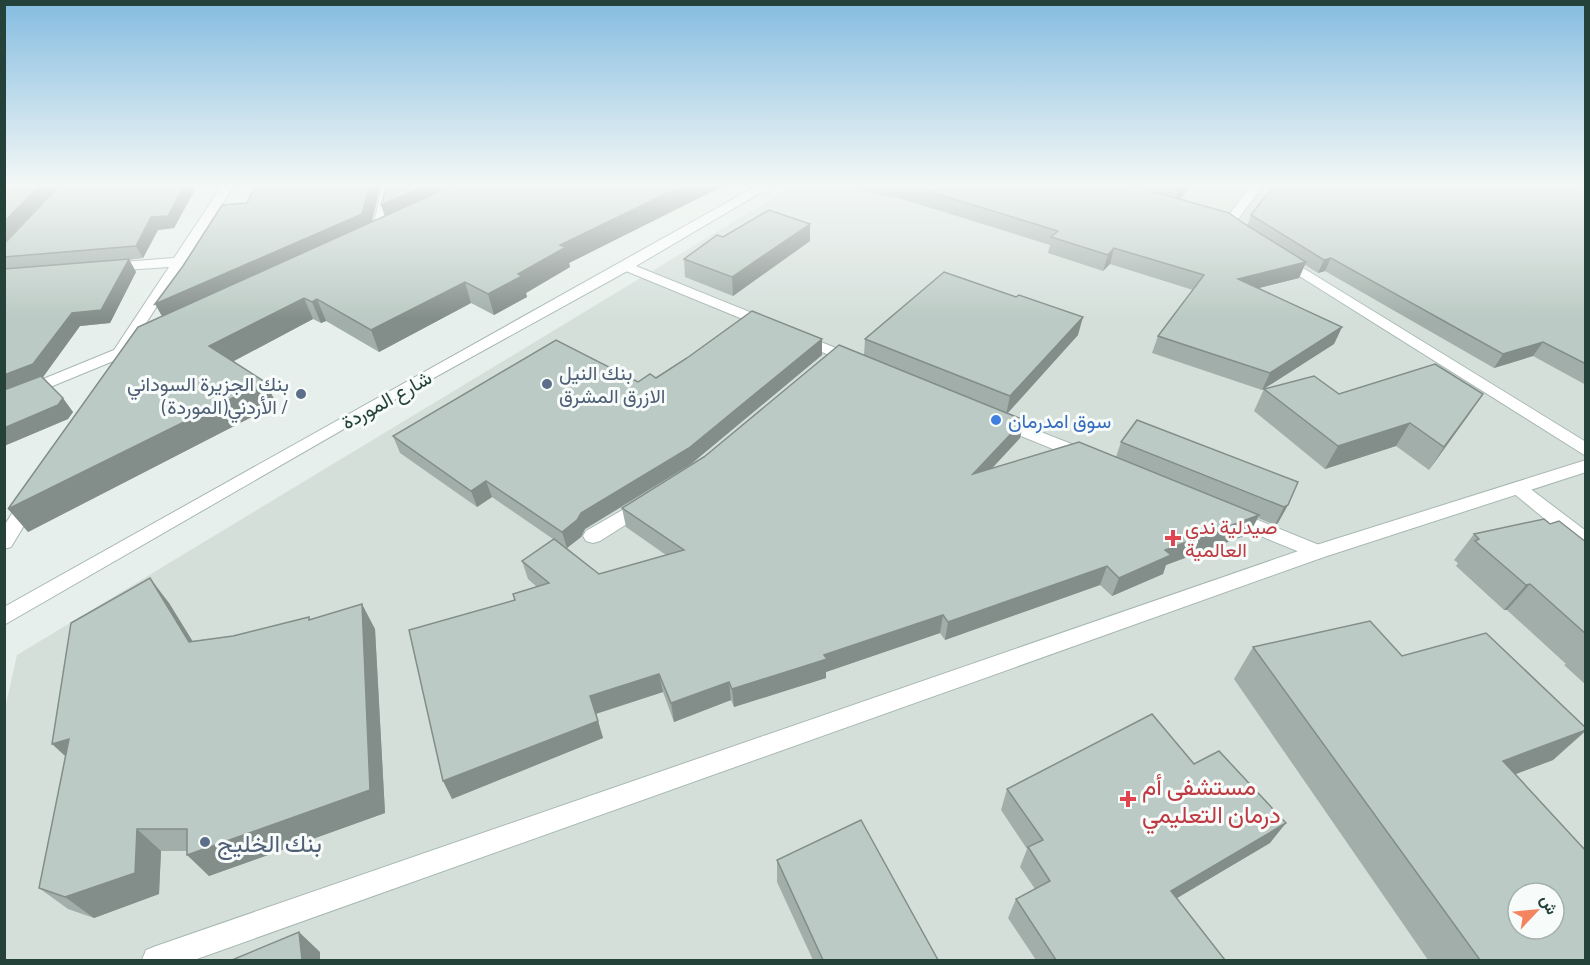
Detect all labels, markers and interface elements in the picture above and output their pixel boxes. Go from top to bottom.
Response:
place label: بنك النيل الازرق المشرق [559,360,665,409]
street label: شارع الموردة [337,364,437,436]
place label: بنك الجزيرة السوداني الأردني(الموردة) / [127,371,289,424]
marker: بنك النيل الازرق المشرق [540,377,554,391]
marker: بنك الجزيرة السوداني الأردني(الموردة) / [294,387,308,401]
place label: سوق امدرمان [1008,408,1111,434]
marker: سوق امدرمان [989,413,1003,427]
place label: صيدلية ندي العالمية [1185,514,1277,562]
marker: صيدلية ندي العالمية [1166,531,1180,545]
place label: مستشفى أم درمان التعليمي [1142,771,1281,834]
marker: مستشفى أم درمان التعليمي [1119,790,1137,808]
place label: بنك الخليج [217,828,322,861]
marker: بنك الخليج [198,835,212,849]
north arrow [1506,881,1566,941]
text: ش [1536,891,1563,917]

